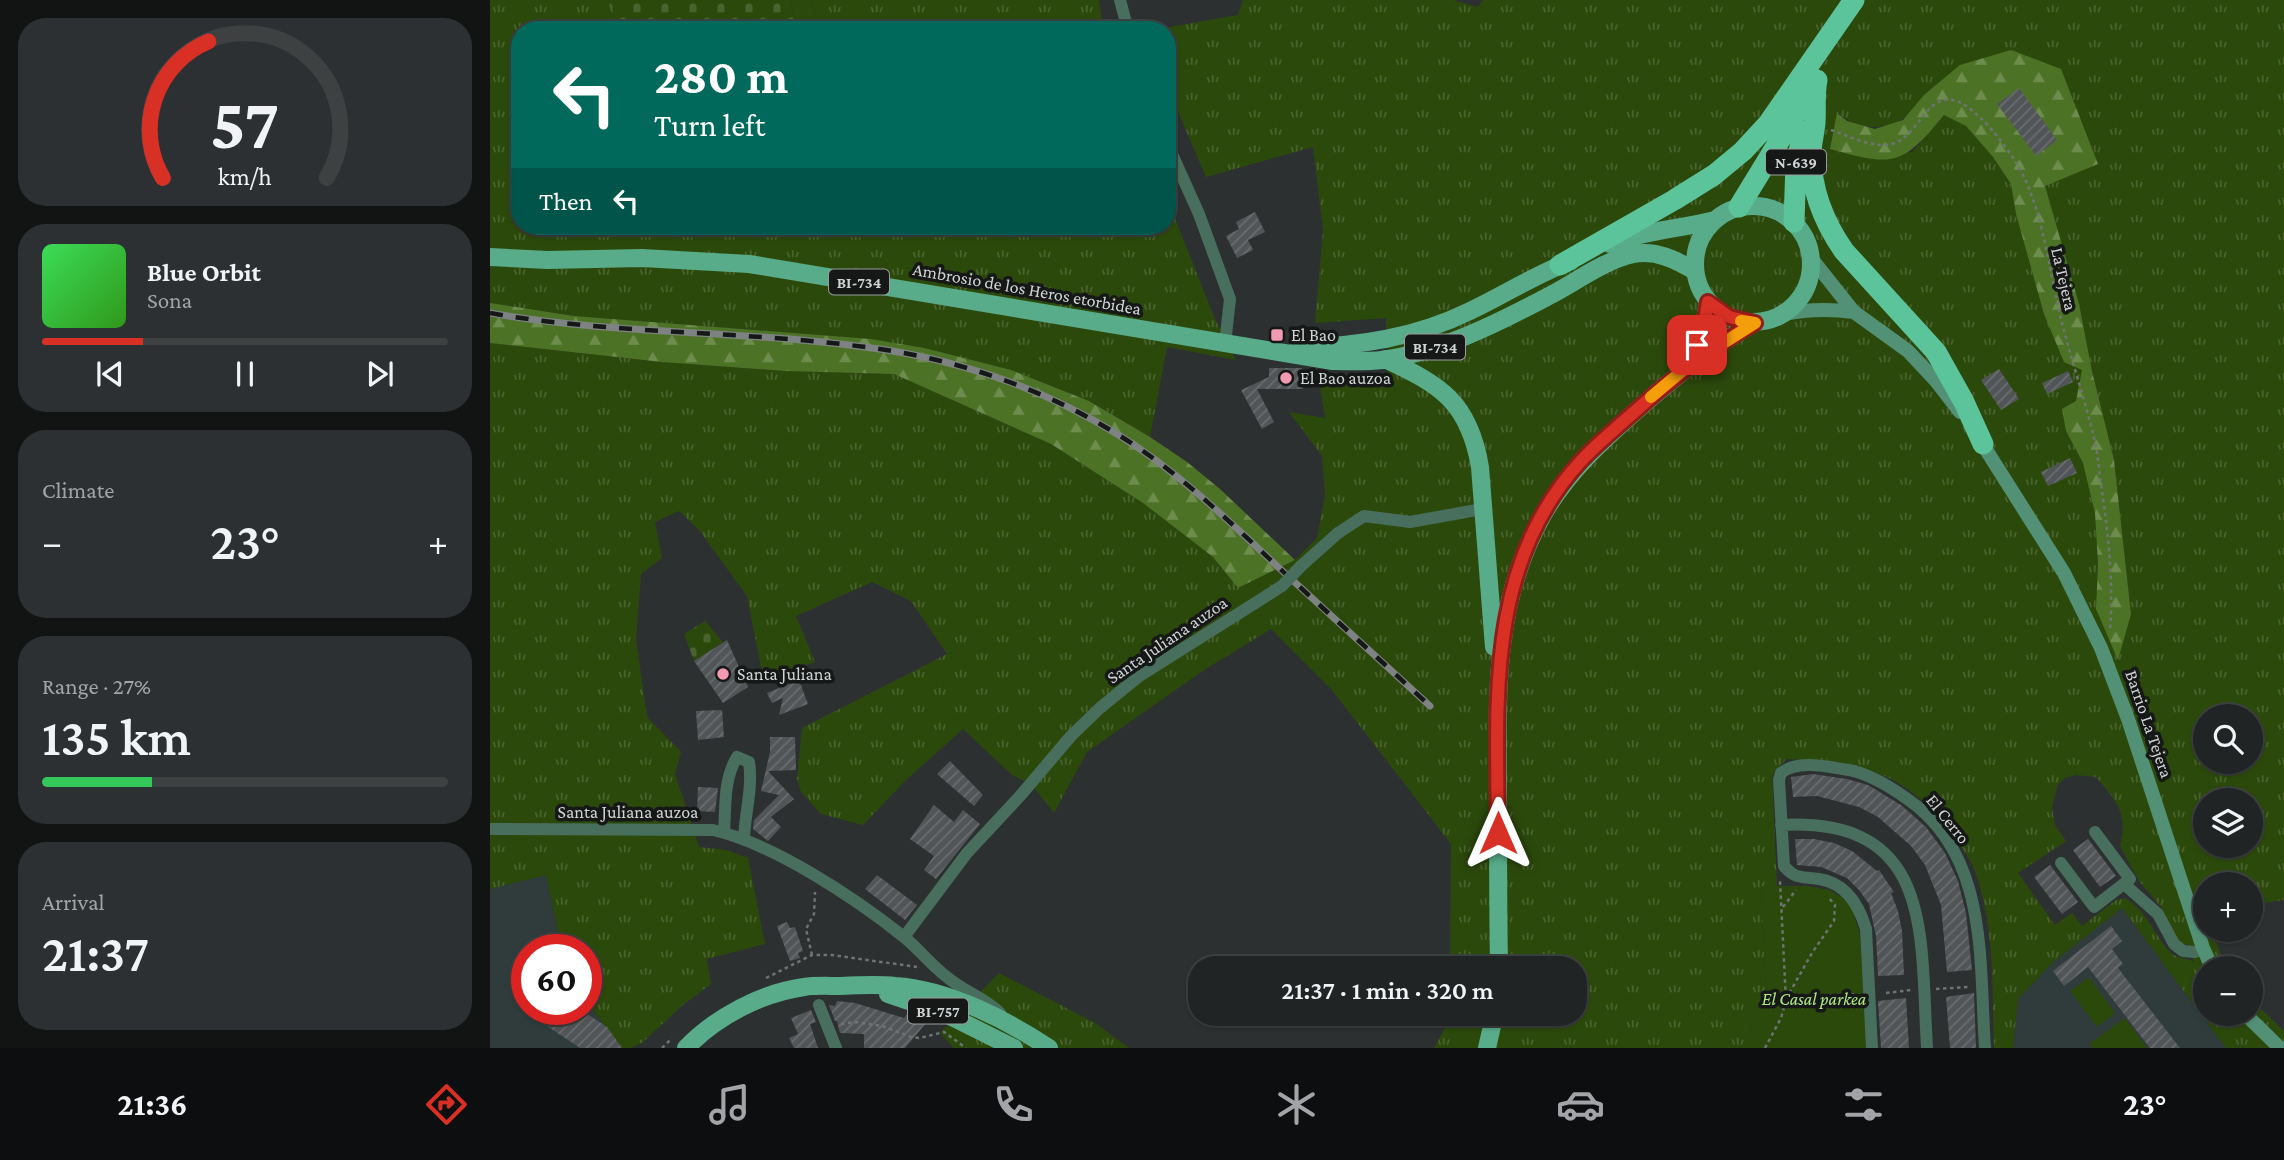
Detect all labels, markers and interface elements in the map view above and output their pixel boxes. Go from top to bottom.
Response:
icon: left [539,49,630,140]
text: 280 m [654,49,788,104]
text: 57 [210,83,280,164]
text: Turn left [654,107,765,143]
road number: N-639 [1766,150,1826,174]
text: km/h [218,163,272,190]
icon: left [607,182,645,220]
text: Then [539,187,593,216]
street label: La Tejera [2046,245,2081,313]
text: Blue Orbit [147,258,261,287]
street label: Ambrosio de los Heros etorbidea [911,259,1143,319]
road number: BI-734 [829,270,889,294]
text: Sona [147,287,192,313]
pin [1667,315,1727,375]
place label: El Bao [1291,325,1336,345]
icon: arrive [1678,326,1716,364]
marker: El Bao [1269,327,1285,343]
road number: BI-734 [1405,334,1465,360]
icon: previous [91,355,129,393]
icon: pause [226,355,264,393]
icon: next [361,355,399,393]
place label: El Bao auzoa [1300,368,1391,388]
marker: El Bao auzoa [1278,370,1294,386]
text: Climate [42,477,114,503]
text: 23° [210,512,280,570]
text: − [42,521,62,563]
text: + [428,521,448,563]
street label: Santa Juliana auzoa [1103,592,1231,688]
place label: Santa Juliana [737,664,832,684]
marker: Santa Juliana [715,666,731,682]
street label: Barrio La Tejera [2120,668,2177,781]
text: Range · 27% [42,673,151,699]
map controls [2193,704,2263,1026]
button: search [2193,704,2263,774]
text: 135 km [42,708,191,766]
button: layers [2193,788,2263,858]
street label: El Cerro [1922,790,1974,848]
position arrow [1461,796,1535,870]
street label: Santa Juliana auzoa [558,802,698,822]
button: + [2193,872,2263,942]
text: Arrival [42,889,105,915]
text: 21:37 [42,924,149,982]
speed limit sign: 60 [511,934,602,1025]
button: − [2193,956,2263,1026]
text: 21:37 · 1 min · 320 m [1281,976,1494,1005]
park label: El Casal parkea [1762,989,1867,1009]
road number: BI-757 [908,998,968,1023]
icon: directions [422,1080,471,1129]
icon: music [705,1080,754,1129]
icon: phone [989,1080,1038,1129]
icon: climate [1272,1080,1321,1129]
icon: car [1556,1080,1605,1129]
icon: filters [1839,1080,1888,1129]
text: 21:36 [117,1086,188,1122]
text: 23° [2123,1086,2167,1122]

